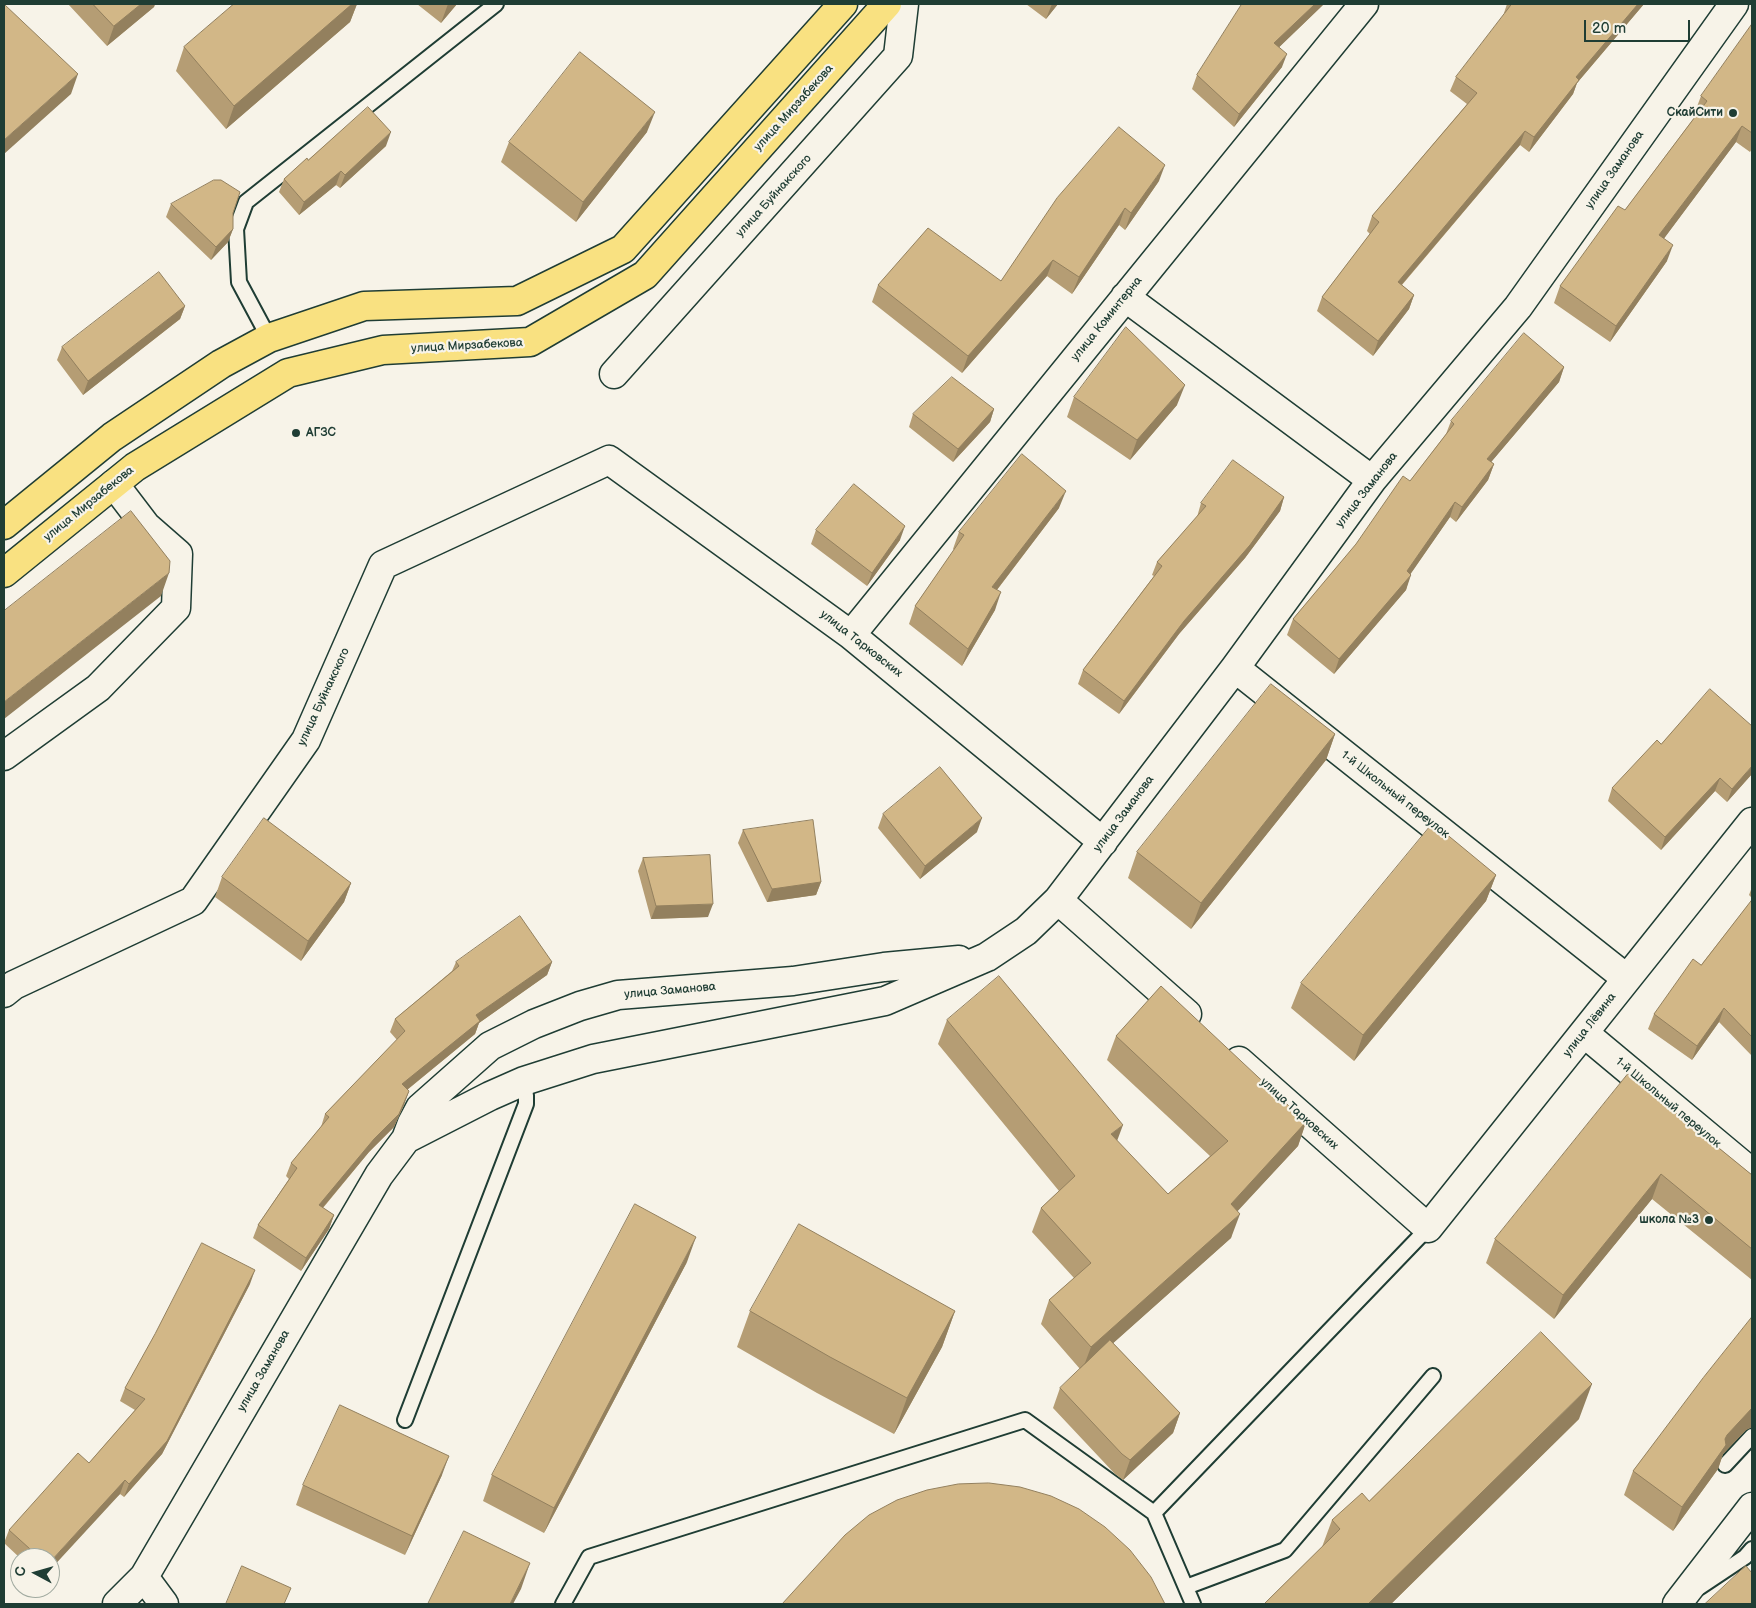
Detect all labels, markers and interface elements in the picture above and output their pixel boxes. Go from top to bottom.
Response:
scale bar [1586,10,1692,42]
text: 20 m [1592,19,1626,38]
street label: улица Мирзабекова [751,62,837,154]
place label: СкайСити [1667,106,1723,120]
marker: СкайСити [1727,107,1739,119]
street label: улица Заманова [1583,128,1647,212]
street label: улица Буйнакского [733,152,815,240]
street label: улица Коминтерна [1068,274,1146,364]
street label: улица Мирзабекова [411,336,523,356]
place label: АГЗС [306,426,336,440]
marker: АГЗС [290,427,302,439]
street label: улица Заманова [1333,449,1401,531]
street label: улица Мирзабекова [41,463,137,545]
street label: улица Тарковских [817,607,905,681]
street label: улица Буйнакского [295,646,353,748]
street label: 1-й Школьный переулок [1338,748,1452,842]
street label: улица Заманова [1091,773,1157,855]
street label: улица Заманова [624,980,716,1002]
street label: улица Лёвина [1560,990,1620,1060]
street label: 1-й Школьный переулок [1612,1055,1724,1151]
street label: улица Тарковских [1257,1075,1341,1153]
place label: школа №3 [1639,1213,1699,1227]
marker: школа №3 [1703,1214,1715,1226]
street label: улица Заманова [235,1328,293,1414]
north arrow [10,1548,60,1598]
text: С [12,1566,30,1577]

